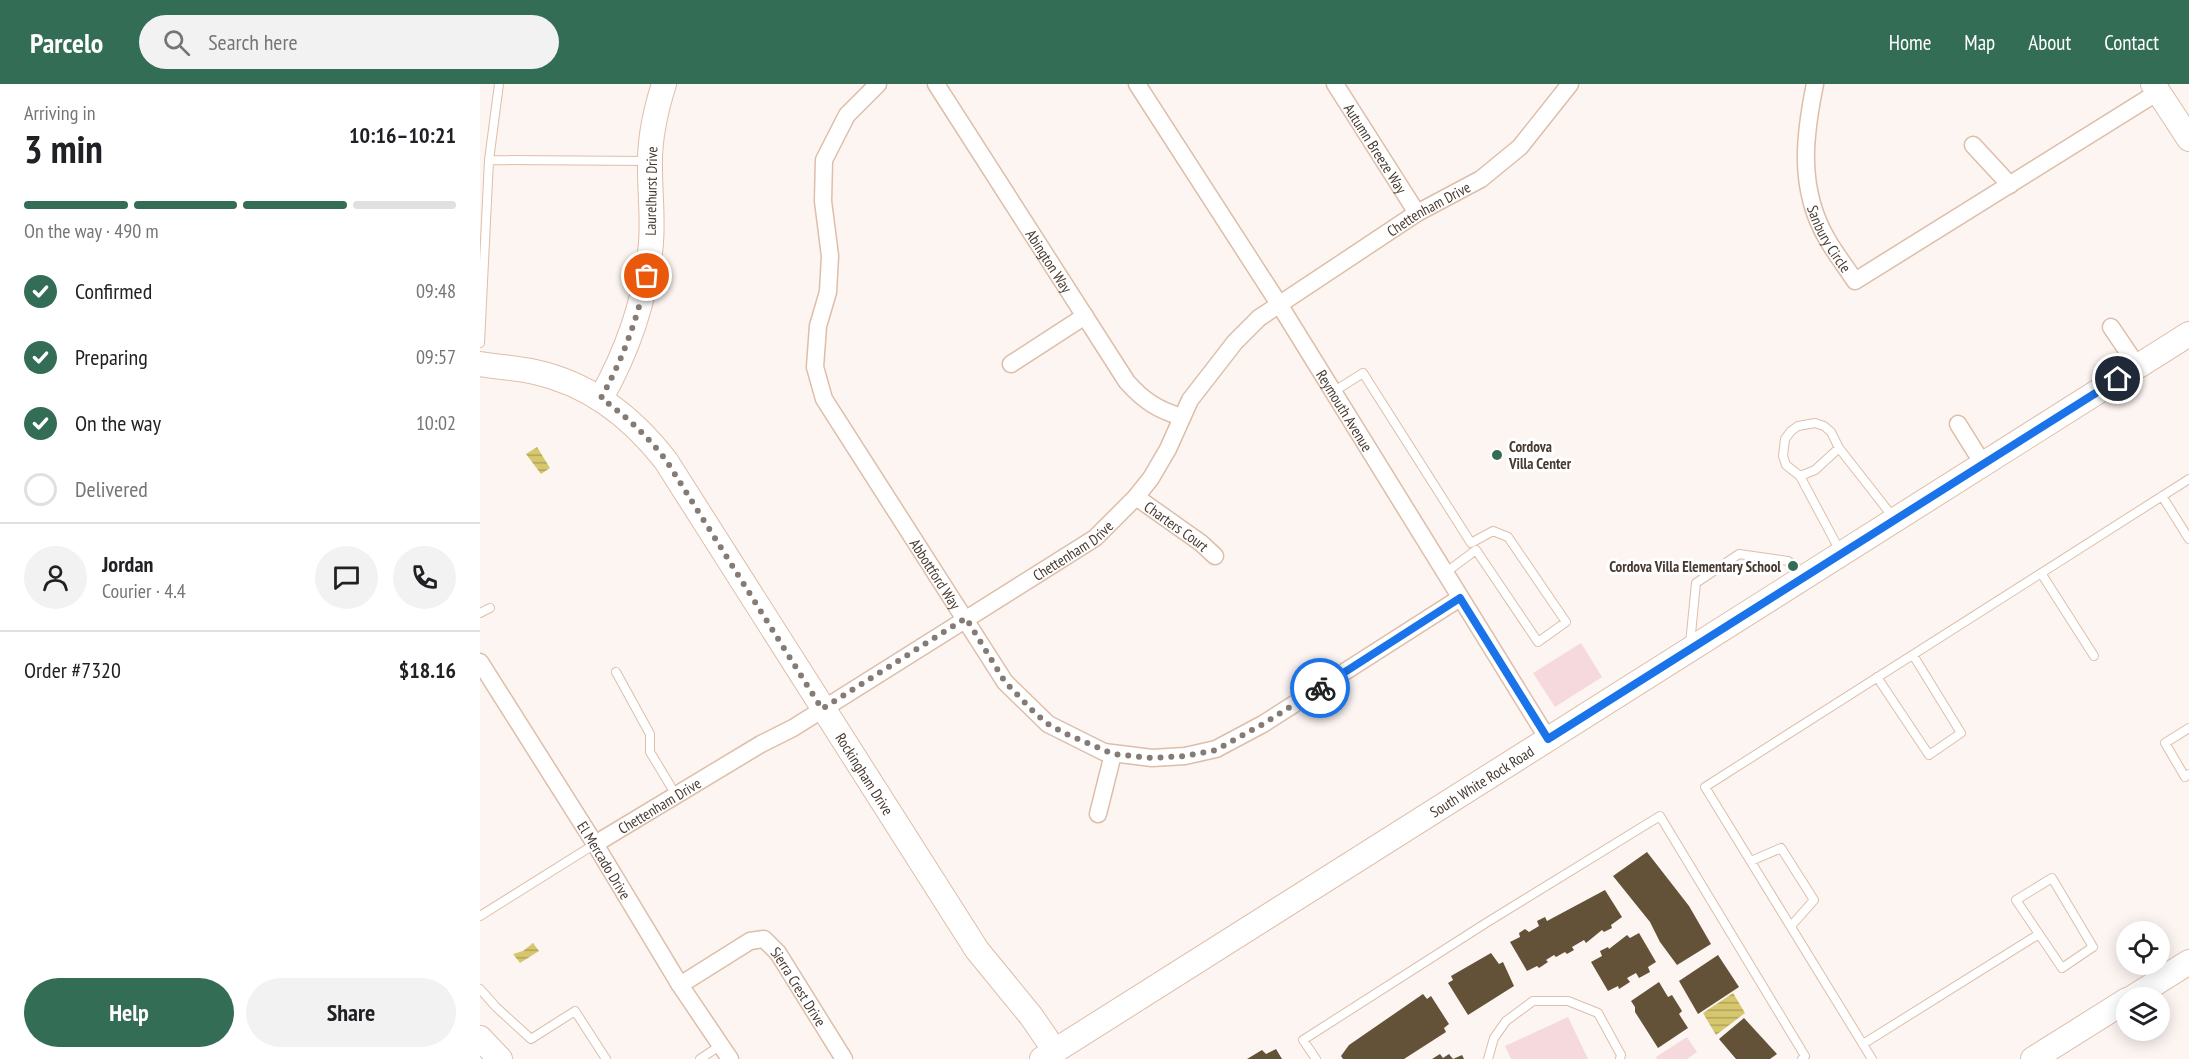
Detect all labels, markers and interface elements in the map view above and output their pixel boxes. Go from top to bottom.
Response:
search box [139,15,559,69]
text: Parcelo [30,24,103,61]
icon: search [160,26,193,59]
text: Search here [208,28,298,56]
text: Home [1889,29,1931,56]
text: Map [1964,29,1995,56]
text: About [2028,29,2071,56]
text: Contact [2104,29,2159,56]
text: Arriving in [24,100,96,126]
street label: Autumn Breeze Way [1340,100,1412,197]
text: 10:16–10:21 [349,121,456,149]
text: 3 min [24,123,103,174]
street label: Laurelhurst Drive [641,146,661,236]
street label: Chettenham Drive [1383,177,1473,240]
street label: Sanbury Circle [1804,203,1856,276]
text: On the way · 490 m [24,218,159,244]
street label: Abington Way [1022,226,1077,296]
pin [621,250,672,301]
icon: bag [630,259,663,292]
icon: check [24,275,57,308]
text: Confirmed [75,277,152,305]
text: 09:48 [416,278,456,304]
icon: check [24,341,57,374]
text: Preparing [75,343,148,371]
text: 09:57 [416,344,456,370]
pin [2092,353,2143,404]
icon: home [2101,362,2134,395]
street label: Reymouth Avenue [1312,366,1377,455]
icon: check [24,407,57,440]
text: On the way [75,409,161,437]
text: 10:02 [416,410,456,436]
place label: Cordova Villa Center [1508,437,1572,473]
marker: Cordova Villa Center [1490,448,1504,462]
text: Delivered [75,475,148,503]
street label: Charters Court [1141,497,1213,555]
street label: Chettenham Drive [1029,516,1117,584]
street label: Abbottford Way [906,535,965,613]
button: person [24,546,87,609]
button: chat [315,546,378,609]
button: phone [393,546,456,609]
text: Jordan [102,550,153,578]
place label: Cordova Villa Elementary School [1609,557,1781,576]
marker: Cordova Villa Elementary School [1786,559,1800,573]
text: Courier · 4.4 [102,578,186,604]
text: Order #7320 [24,656,121,684]
text: $18.16 [399,656,456,684]
courier [1290,658,1350,718]
icon: bike [1304,672,1337,705]
street label: Rockingham Drive [832,729,898,818]
street label: South White Rock Road [1426,741,1537,821]
street label: Chettenham Drive [614,773,704,838]
street label: El Mercado Drive [573,818,635,903]
map controls [2116,921,2170,1041]
button: locate [2116,921,2170,975]
street label: Sierra Crest Drive [767,942,831,1030]
button: Help [24,978,234,1047]
button: Share [246,978,456,1047]
button: layers [2116,987,2170,1041]

